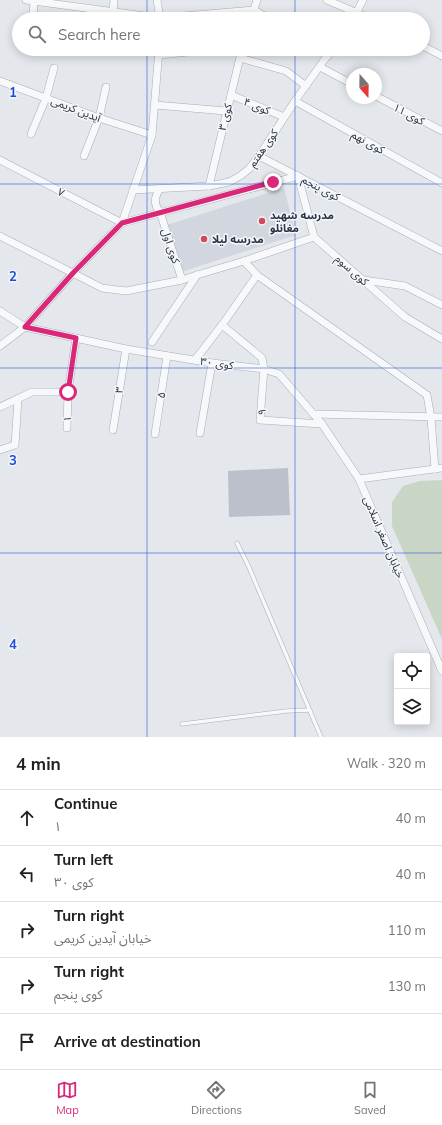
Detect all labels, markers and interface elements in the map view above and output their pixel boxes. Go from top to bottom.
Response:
search box [12,12,430,56]
icon: search [26,23,48,45]
text: Search here [58,25,140,44]
north arrow [346,68,382,104]
text: 1 [9,84,17,100]
street label: آیدین کریمی [49,93,104,125]
street label: کوی ۴ [242,95,273,118]
street label: کوی ۱۱ [391,100,428,128]
street label: کوی ۳ [215,102,235,132]
street label: کوی هفتم [245,126,283,171]
street label: کوی نهم [348,127,387,159]
street label: کوی پنجم [299,172,343,206]
route end [264,173,282,191]
street label: ۷ [55,184,68,200]
place label: مدرسه شهید مغانلو [270,208,334,235]
marker: مدرسه شهید مغانلو [257,216,267,226]
street label: کوی اول [159,227,183,266]
place label: مدرسه لیلا [212,232,264,246]
marker: مدرسه لیلا [199,234,209,244]
street label: کوی سوم [332,252,372,289]
text: 2 [9,268,17,284]
street label: کوی ۳۰ [199,354,235,372]
route start [59,383,77,401]
street label: ۳ [112,386,126,394]
street label: ۵ [154,391,168,399]
street label: ۹ [255,409,269,415]
street label: ۱ [60,416,74,422]
text: 3 [9,452,17,468]
street label: خیابان اصغر اسلامی [360,494,408,581]
text: 4 [9,636,17,652]
map controls [394,653,430,725]
button: locate [394,653,430,689]
button: layers [394,689,430,725]
text: 4 min [16,753,61,774]
text: Walk · 320 m [347,755,426,771]
text: Continue [54,794,117,813]
icon: ahead [16,807,38,829]
text: 40 m [396,810,426,826]
text: ۱ [54,818,61,834]
text: Turn left [54,850,113,869]
icon: left [16,863,38,885]
text: 40 m [396,866,426,882]
text: کوی ۳۰ [54,874,94,890]
text: Turn right [54,906,124,925]
icon: right [16,919,38,941]
text: 110 m [388,922,426,938]
text: خیابان آیدین کریمی [54,930,152,946]
text: Turn right [54,962,124,981]
icon: right [16,975,38,997]
text: 130 m [388,978,426,994]
text: کوی پنجم [54,986,103,1002]
icon: arrive [16,1031,38,1053]
text: Arrive at destination [54,1032,201,1051]
tab: Map [56,1079,79,1117]
tab: Directions [191,1079,242,1117]
tab: Saved [354,1079,386,1117]

